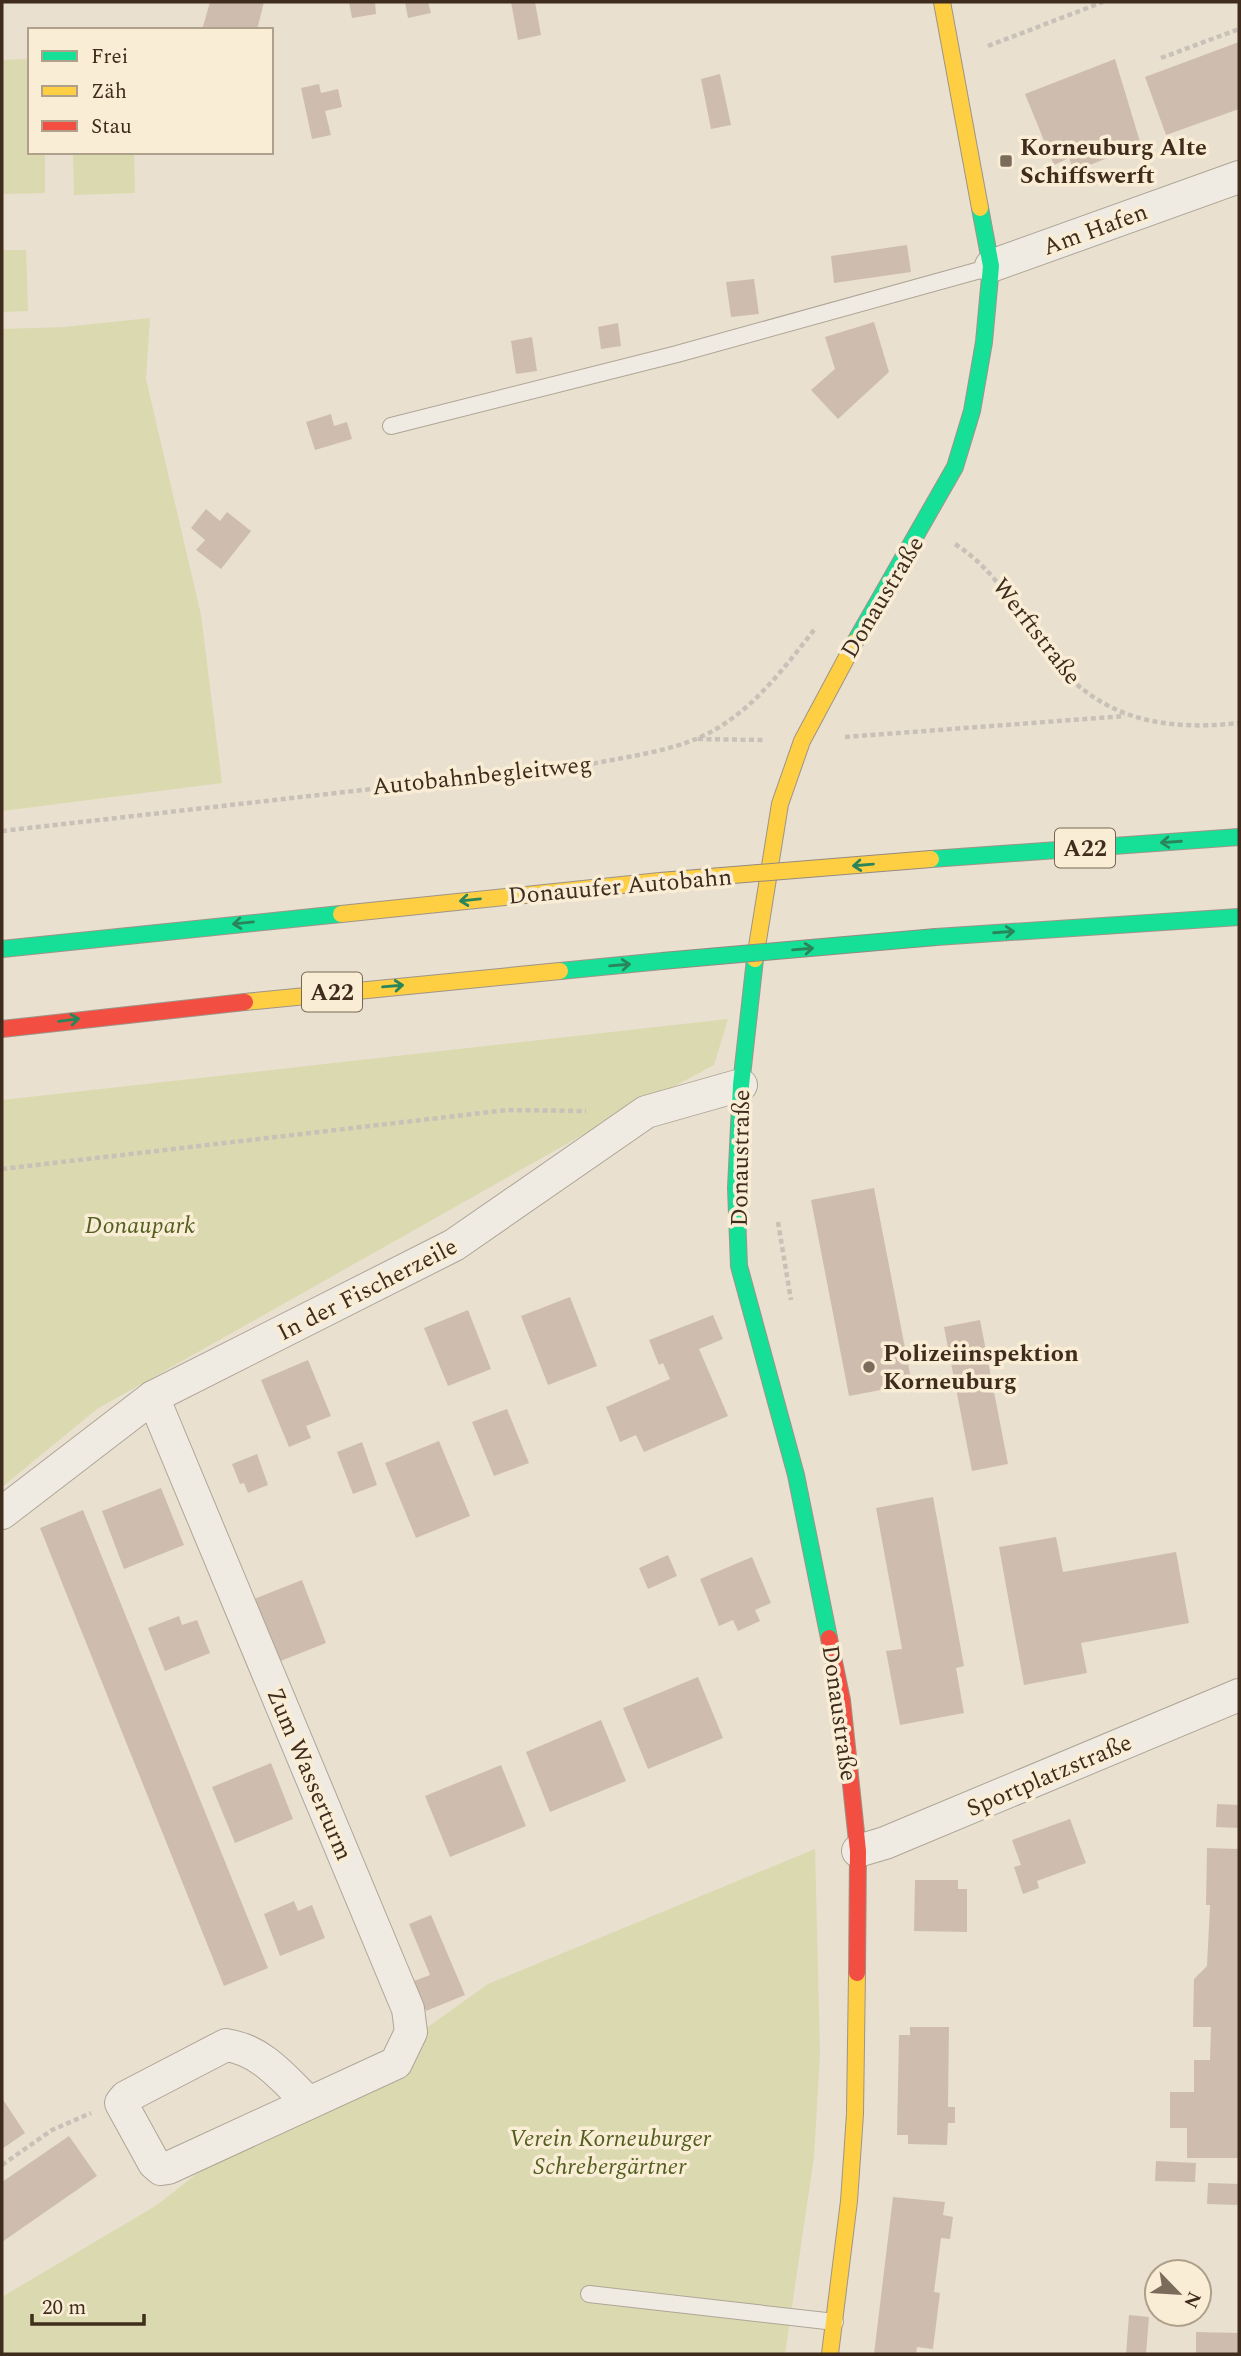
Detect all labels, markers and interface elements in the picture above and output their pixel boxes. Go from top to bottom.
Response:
legend [28,28,273,154]
text: Frei [91,41,128,73]
text: Zäh [91,76,127,108]
text: Stau [91,111,132,143]
place label: Korneuburg Alte Schiffswerft [1020,130,1207,194]
marker: Korneuburg Alte Schiffswerft [998,153,1014,169]
street label: Am Hafen [1038,194,1153,266]
street label: Donaustraße [832,529,934,666]
street label: Werftstraße [983,570,1090,693]
street label: Autobahnbegleitweg [370,747,594,805]
road number: A22 [1055,828,1115,868]
one-way arrow [1160,835,1183,848]
street label: Donauufer Autobahn [507,859,734,915]
one-way arrow [853,859,875,872]
one-way arrow [459,894,482,907]
one-way arrow [233,917,255,930]
one-way arrow [992,925,1015,938]
one-way arrow [792,942,814,955]
one-way arrow [608,958,631,971]
road number: A22 [302,973,362,1012]
one-way arrow [381,980,404,993]
one-way arrow [58,1014,80,1027]
street label: Donaustraße [722,1089,760,1227]
park label: Donaupark [85,1208,195,1244]
street label: In der Fischerzeile [271,1229,464,1351]
place label: Polizeiinspektion Korneuburg [883,1336,1079,1400]
marker: Polizeiinspektion Korneuburg [861,1359,877,1375]
street label: Donaustraße [812,1643,866,1784]
street label: Zum Wasserturm [257,1683,362,1866]
street label: Sportplatzstraße [961,1725,1138,1827]
park label: Verein Korneuburger Schrebergärtner [509,2121,712,2185]
north arrow [1143,2258,1213,2328]
scale bar [32,2282,144,2326]
text: N [1176,2286,1208,2313]
text: 20 m [42,2292,86,2324]

